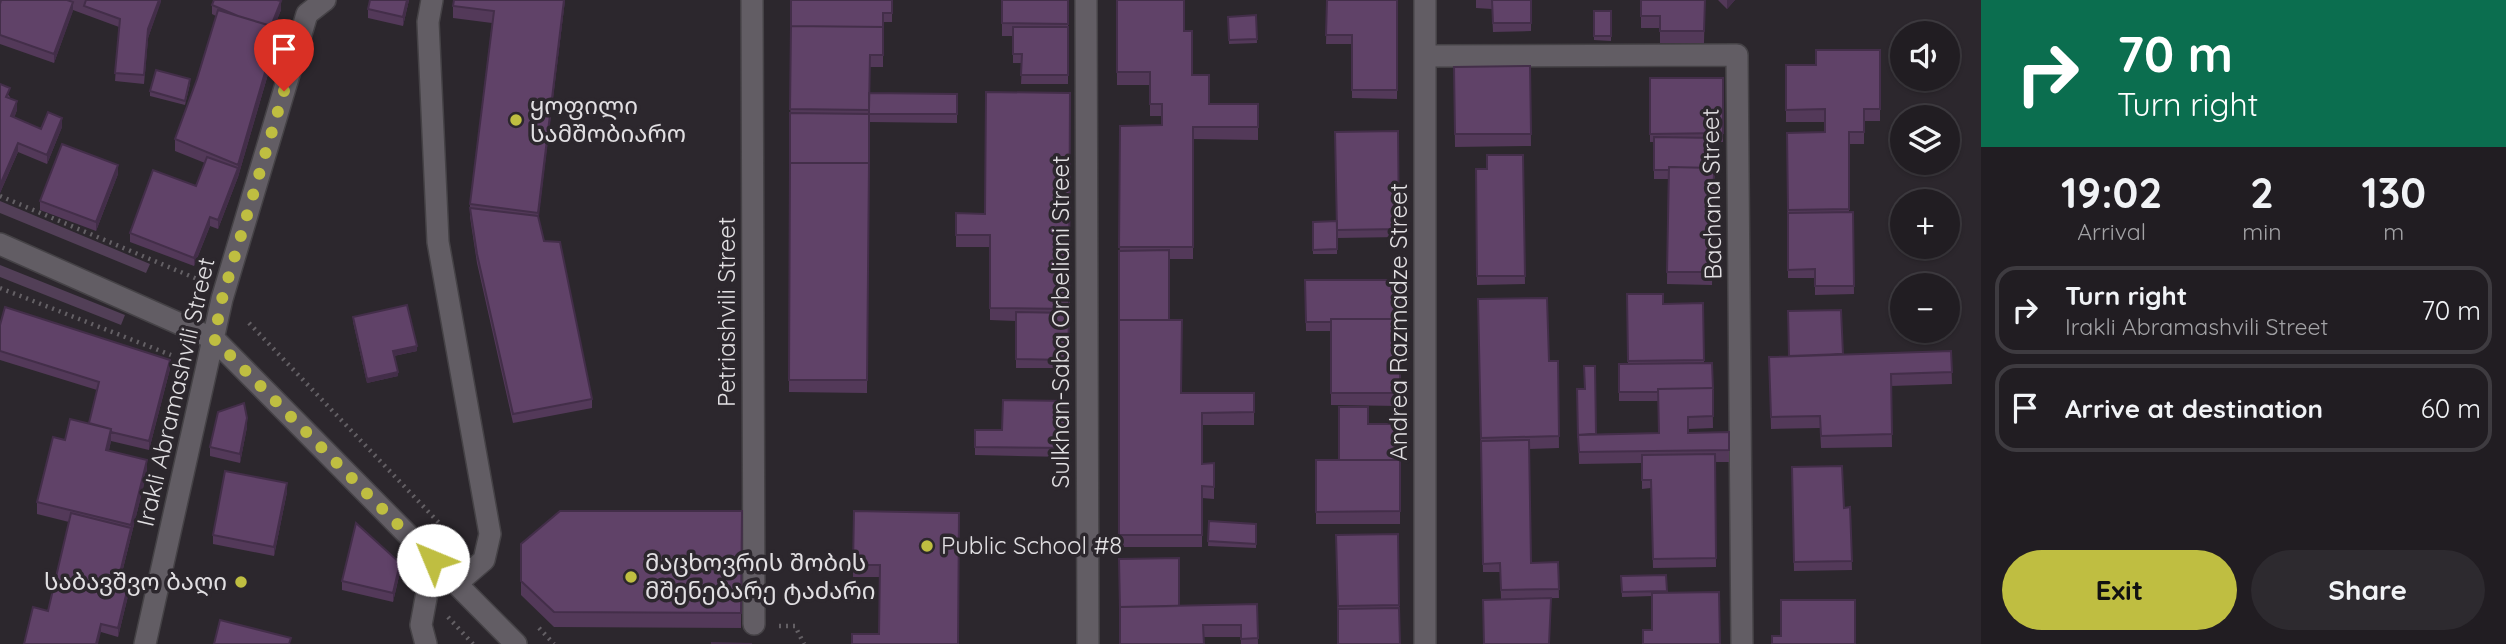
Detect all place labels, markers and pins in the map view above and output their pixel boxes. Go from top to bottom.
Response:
pin [254,19,314,91]
place label: ყოფილი სამშობიარო [530,90,686,148]
marker: ყოფილი სამშობიარო [508,112,524,128]
place label: Public School #8 [941,530,1122,560]
marker: Public School #8 [919,538,935,554]
place label: მაცხოვრის შობის მშენებარე ტაძარი [645,547,876,605]
place label: საბავშვო ბაღი [44,566,227,597]
marker: მაცხოვრის შობის მშენებარე ტაძარი [623,569,639,585]
marker: საბავშვო ბაღი [233,574,249,590]

